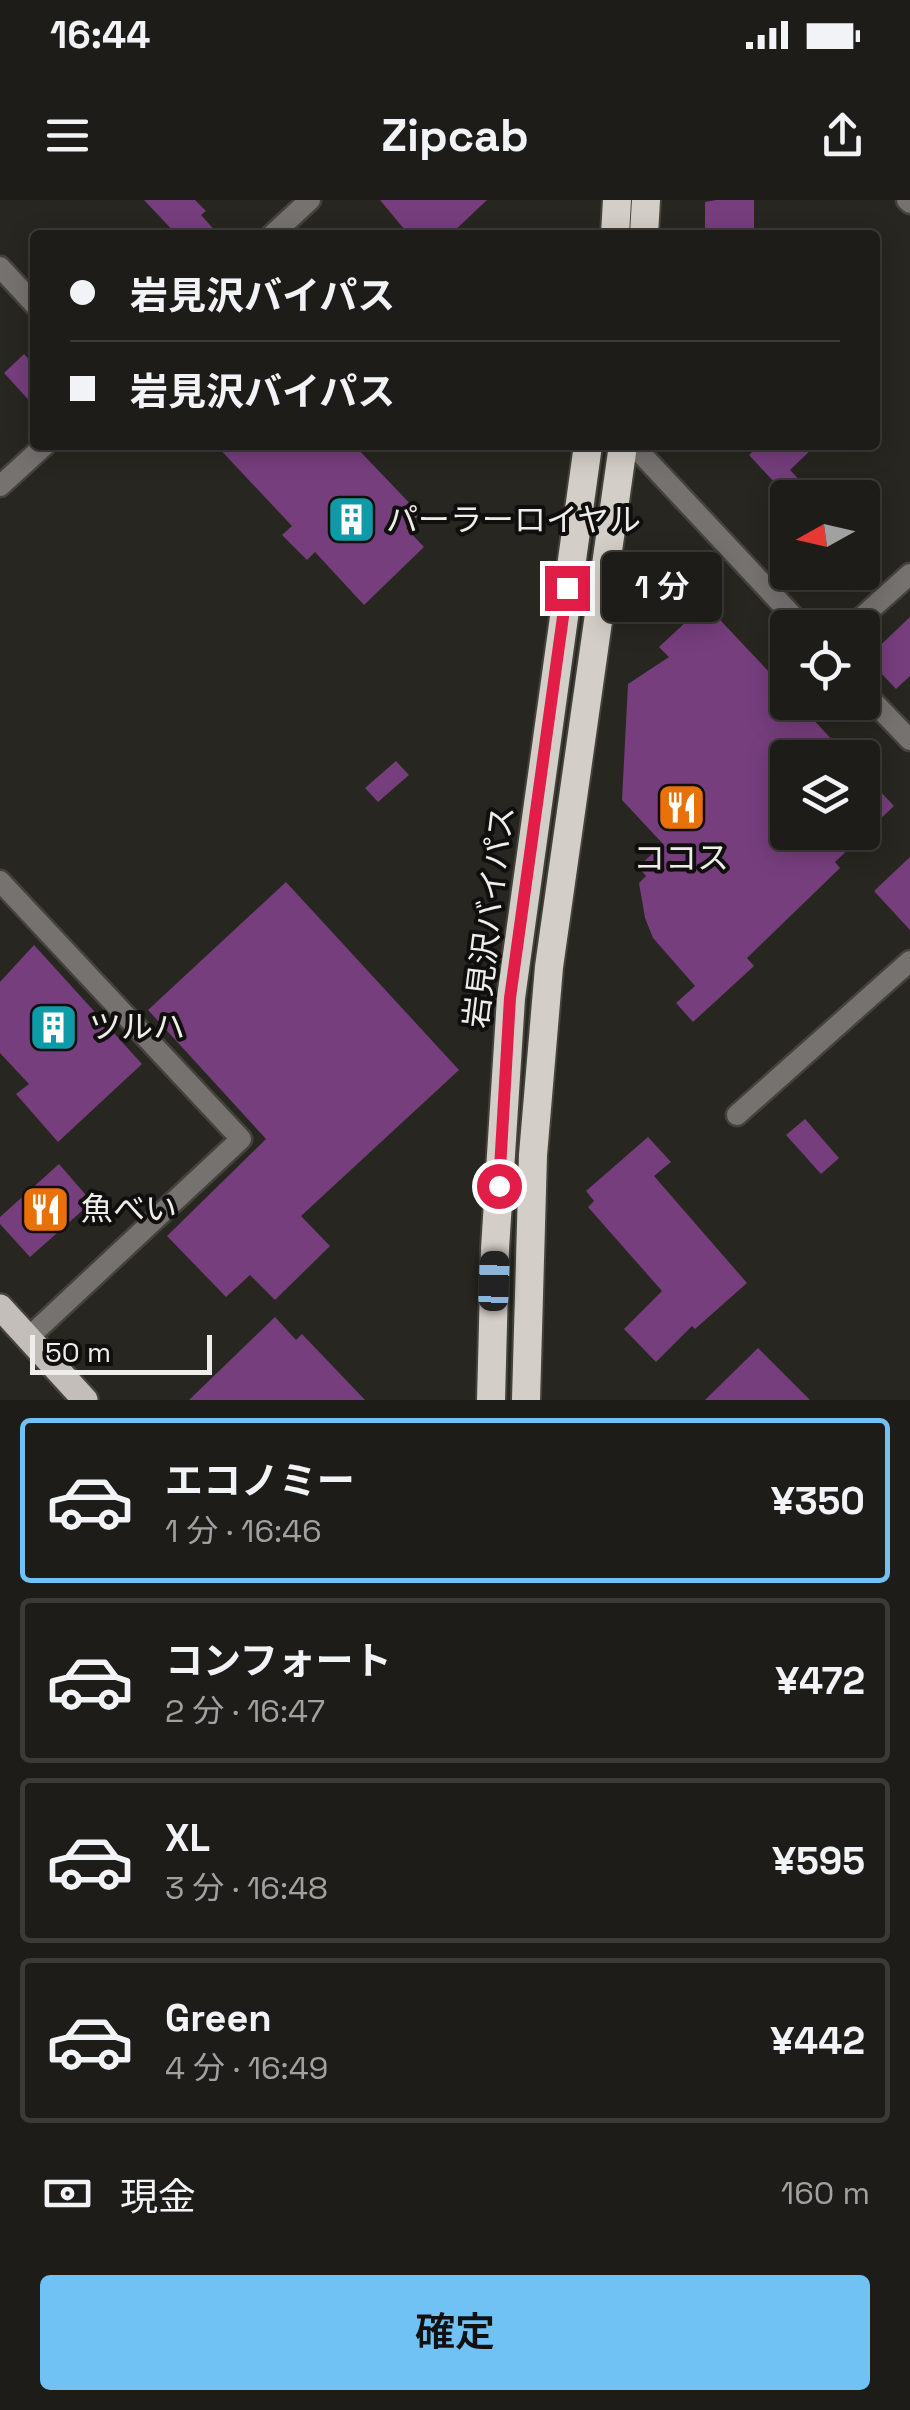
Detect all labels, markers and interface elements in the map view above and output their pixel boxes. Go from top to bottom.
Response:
text: 16:44 [50,11,150,59]
text: Zipcab [381,107,529,164]
icon: menu [40,108,95,163]
icon: share [815,108,870,163]
text: 岩見沢バイパス [130,272,395,320]
text: 岩見沢バイパス [130,368,395,416]
north arrow [770,480,880,590]
map controls [770,480,880,850]
building icon: パーラーロイヤル [325,494,377,546]
place label: パーラーロイヤル [386,500,641,540]
callout: 1 分 [602,553,722,623]
route end [545,566,590,611]
text: 1 分 [635,567,689,607]
button: locate [770,610,880,720]
button: layers [770,740,880,850]
restaurant icon: ココス [655,782,707,834]
street label: 岩見沢バイパス [456,804,522,1030]
place label: ココス [633,838,729,878]
building icon: ツルハ [28,1001,80,1053]
place label: ツルハ [89,1007,185,1047]
route start [477,1164,522,1209]
restaurant icon: 魚べい [20,1183,72,1235]
place label: 魚べい [81,1189,177,1229]
car [478,1250,510,1312]
scale bar [30,1330,212,1374]
text: 50 m [45,1334,111,1370]
icon: car [45,1456,135,1546]
text: エコノミー [165,1457,355,1505]
text: ¥350 [771,1477,865,1525]
text: 1 分 · 16:46 [165,1511,322,1551]
icon: car [45,1636,135,1726]
text: コンフォート [165,1637,392,1685]
text: ¥472 [775,1657,865,1705]
text: 2 分 · 16:47 [165,1691,325,1731]
text: XL [165,1814,210,1862]
icon: car [45,1816,135,1906]
text: ¥595 [772,1837,865,1885]
text: 3 分 · 16:48 [165,1868,328,1908]
text: Green [165,1994,272,2042]
icon: car [45,1996,135,2086]
text: ¥442 [771,2017,865,2065]
text: 4 分 · 16:49 [165,2048,328,2088]
icon: cash [40,2166,95,2221]
text: 現金 [120,2173,196,2221]
text: 160 m [781,2173,870,2213]
button: 確定 [40,2275,870,2390]

